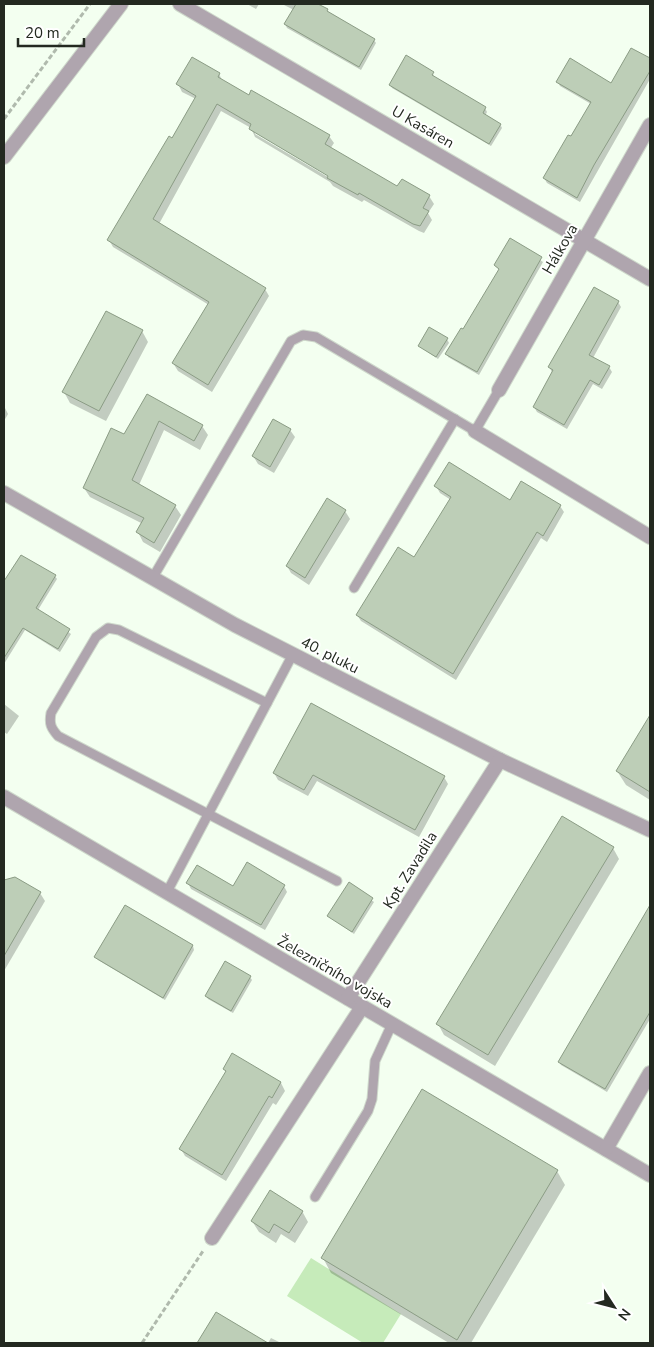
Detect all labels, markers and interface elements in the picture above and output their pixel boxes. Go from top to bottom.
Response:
scale bar [18,15,84,47]
text: 20 m [25,23,60,43]
street label: U Kasáren [388,101,458,153]
street label: Hálkova [538,220,582,278]
street label: 40. pluku [297,632,363,678]
street label: Kpt. Zavadila [378,828,442,912]
street label: Železničního vojska [274,931,396,1013]
north arrow [589,1282,639,1332]
text: N [613,1305,635,1324]

